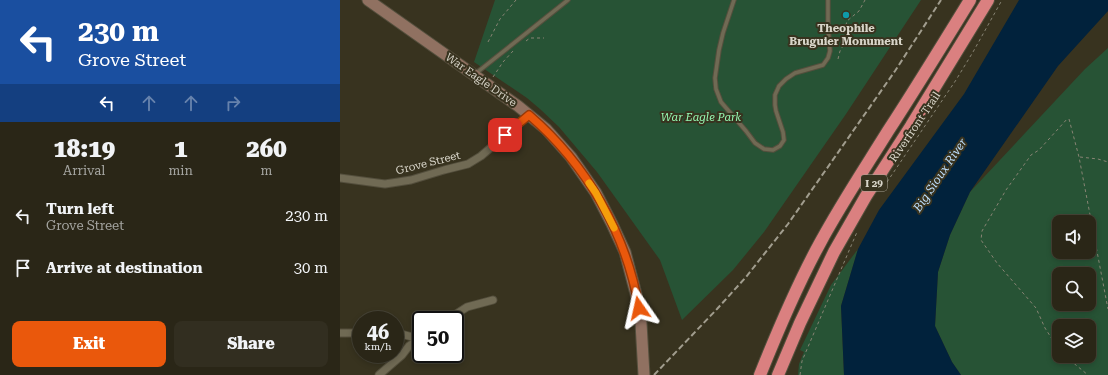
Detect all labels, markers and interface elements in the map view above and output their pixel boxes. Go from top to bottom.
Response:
marker: Theophile Bruguier Monument [841,10,851,20]
text: 230 m [78,15,159,48]
icon: left [12,16,64,68]
place label: Theophile Bruguier Monument [789,22,903,48]
text: Grove Street [78,49,186,70]
street label: War Eagle Drive [443,51,519,109]
street label: Riverfront Trail [887,89,944,165]
icon: left [96,92,118,114]
icon: ahead [138,92,160,114]
icon: ahead [180,92,202,114]
icon: right [222,92,244,114]
park label: War Eagle Park [661,111,741,124]
pin [488,118,522,152]
icon: arrive [494,124,516,146]
text: 18:19 [53,135,115,163]
text: 1 [174,135,187,163]
text: 260 [246,135,287,163]
water label: Big Sioux River [910,136,970,215]
street label: Grove Street [394,149,462,177]
text: Arrival [63,163,105,178]
text: min [168,163,193,178]
text: m [260,163,272,178]
road number: I 29 [861,175,887,191]
text: Turn left [46,200,114,218]
icon: left [12,205,34,227]
text: 230 m [285,207,328,225]
map controls [1052,215,1096,363]
button: sound [1052,215,1096,259]
text: Grove Street [46,218,124,233]
icon: arrive [12,257,34,279]
text: Arrive at destination [46,259,202,277]
text: 30 m [294,259,328,277]
button: search [1052,267,1096,311]
position arrow [618,287,660,329]
speed limit sign: 50 [412,311,464,363]
button: layers [1052,319,1096,363]
text: 46 [367,320,389,344]
button: Exit [12,321,166,367]
button: Share [174,321,328,367]
text: km/h [365,341,391,352]

